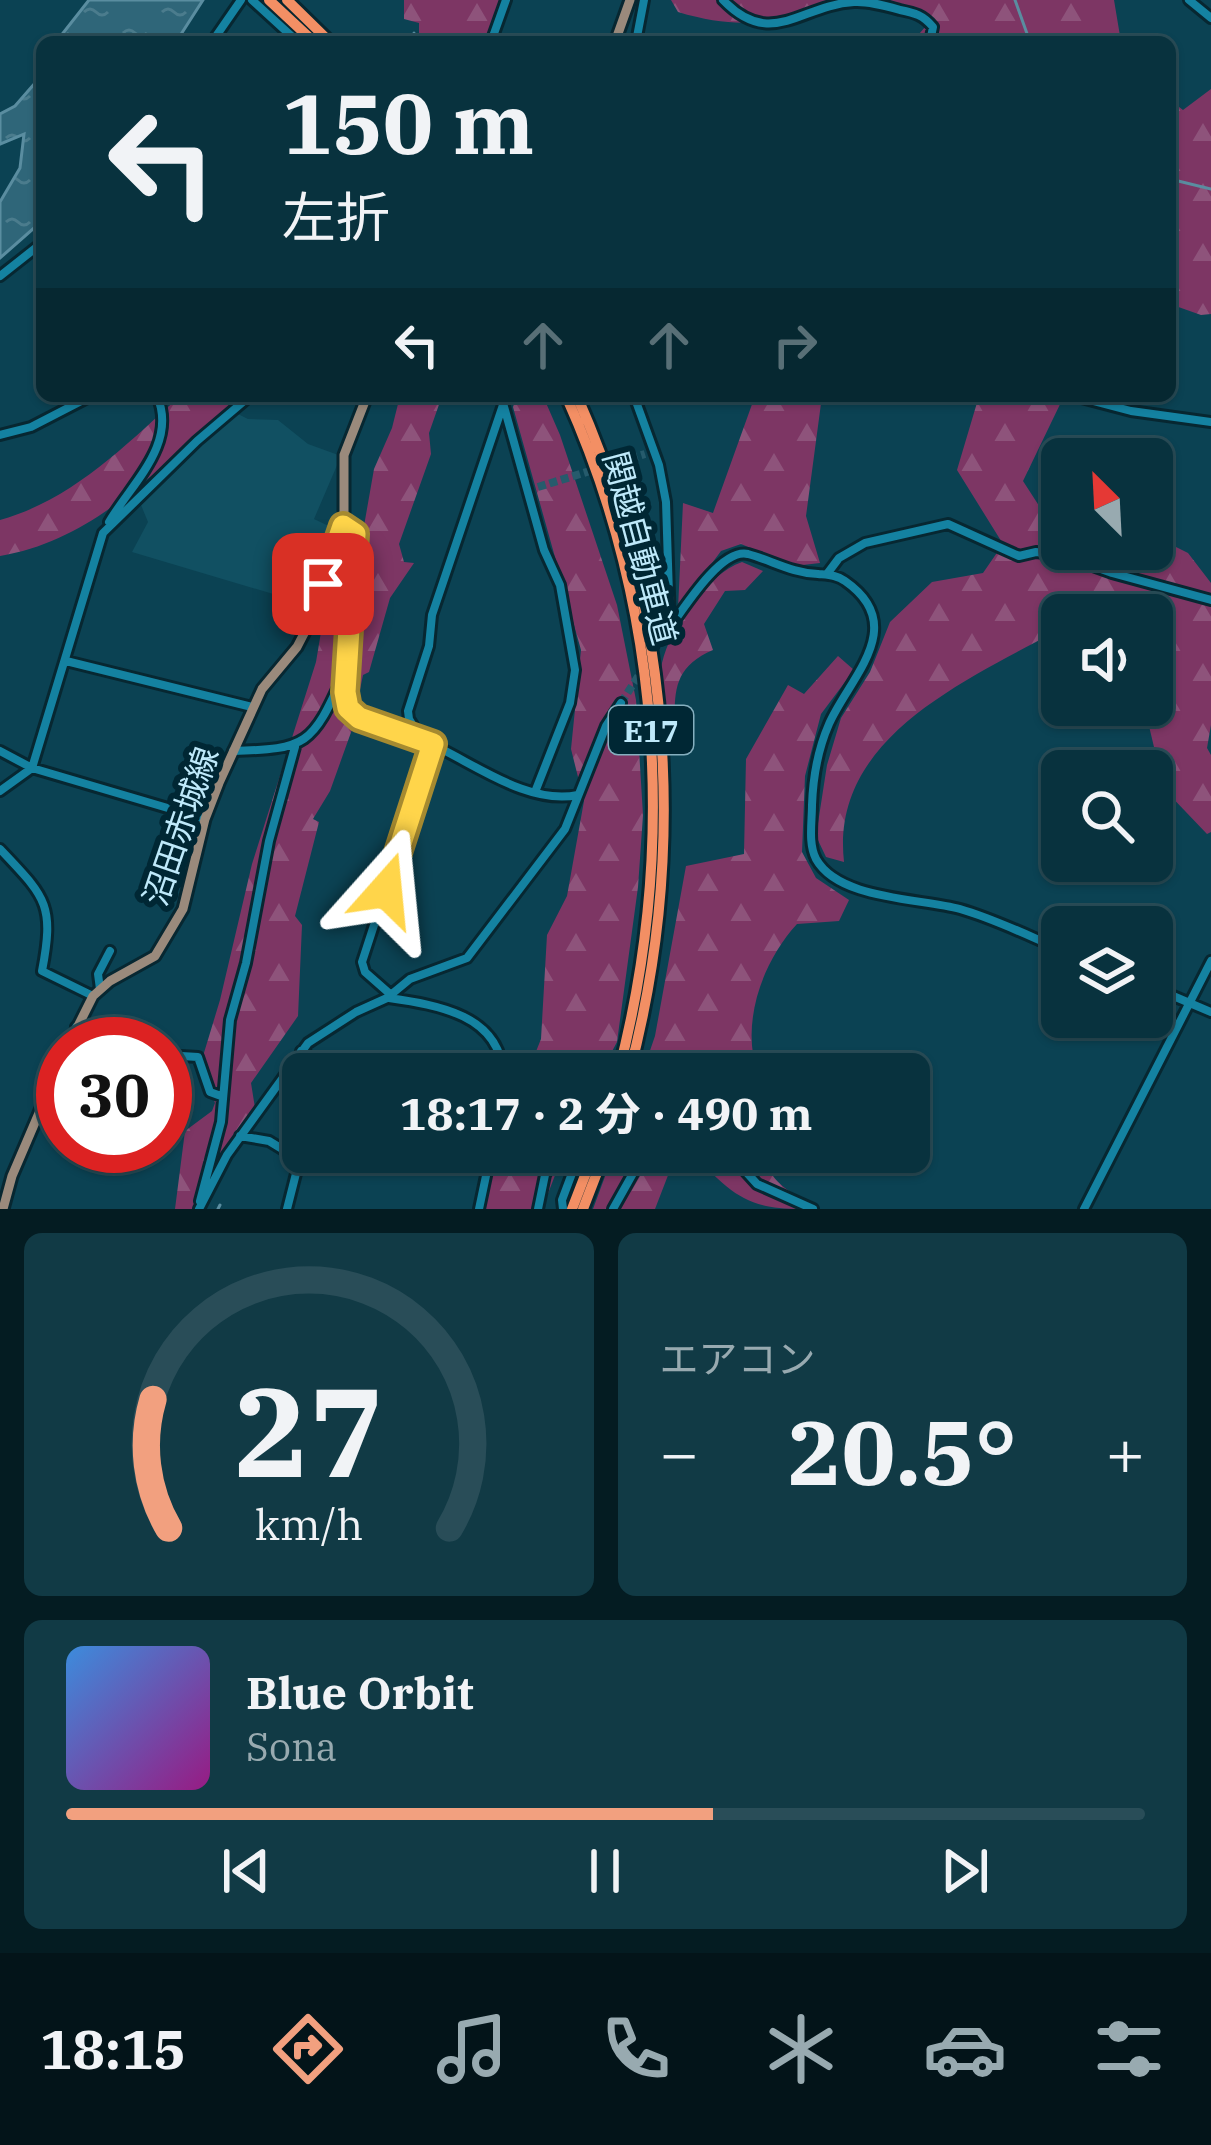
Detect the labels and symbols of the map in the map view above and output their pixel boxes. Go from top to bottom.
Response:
north arrow [1041,438,1173,570]
street label: 関越自動車道 [595,447,687,649]
pin [272,533,374,635]
road number: E17 [609,706,693,754]
street label: 沼田赤城線 [133,741,227,911]
position arrow [323,827,449,953]
speed limit sign: 30 [36,1017,192,1173]

